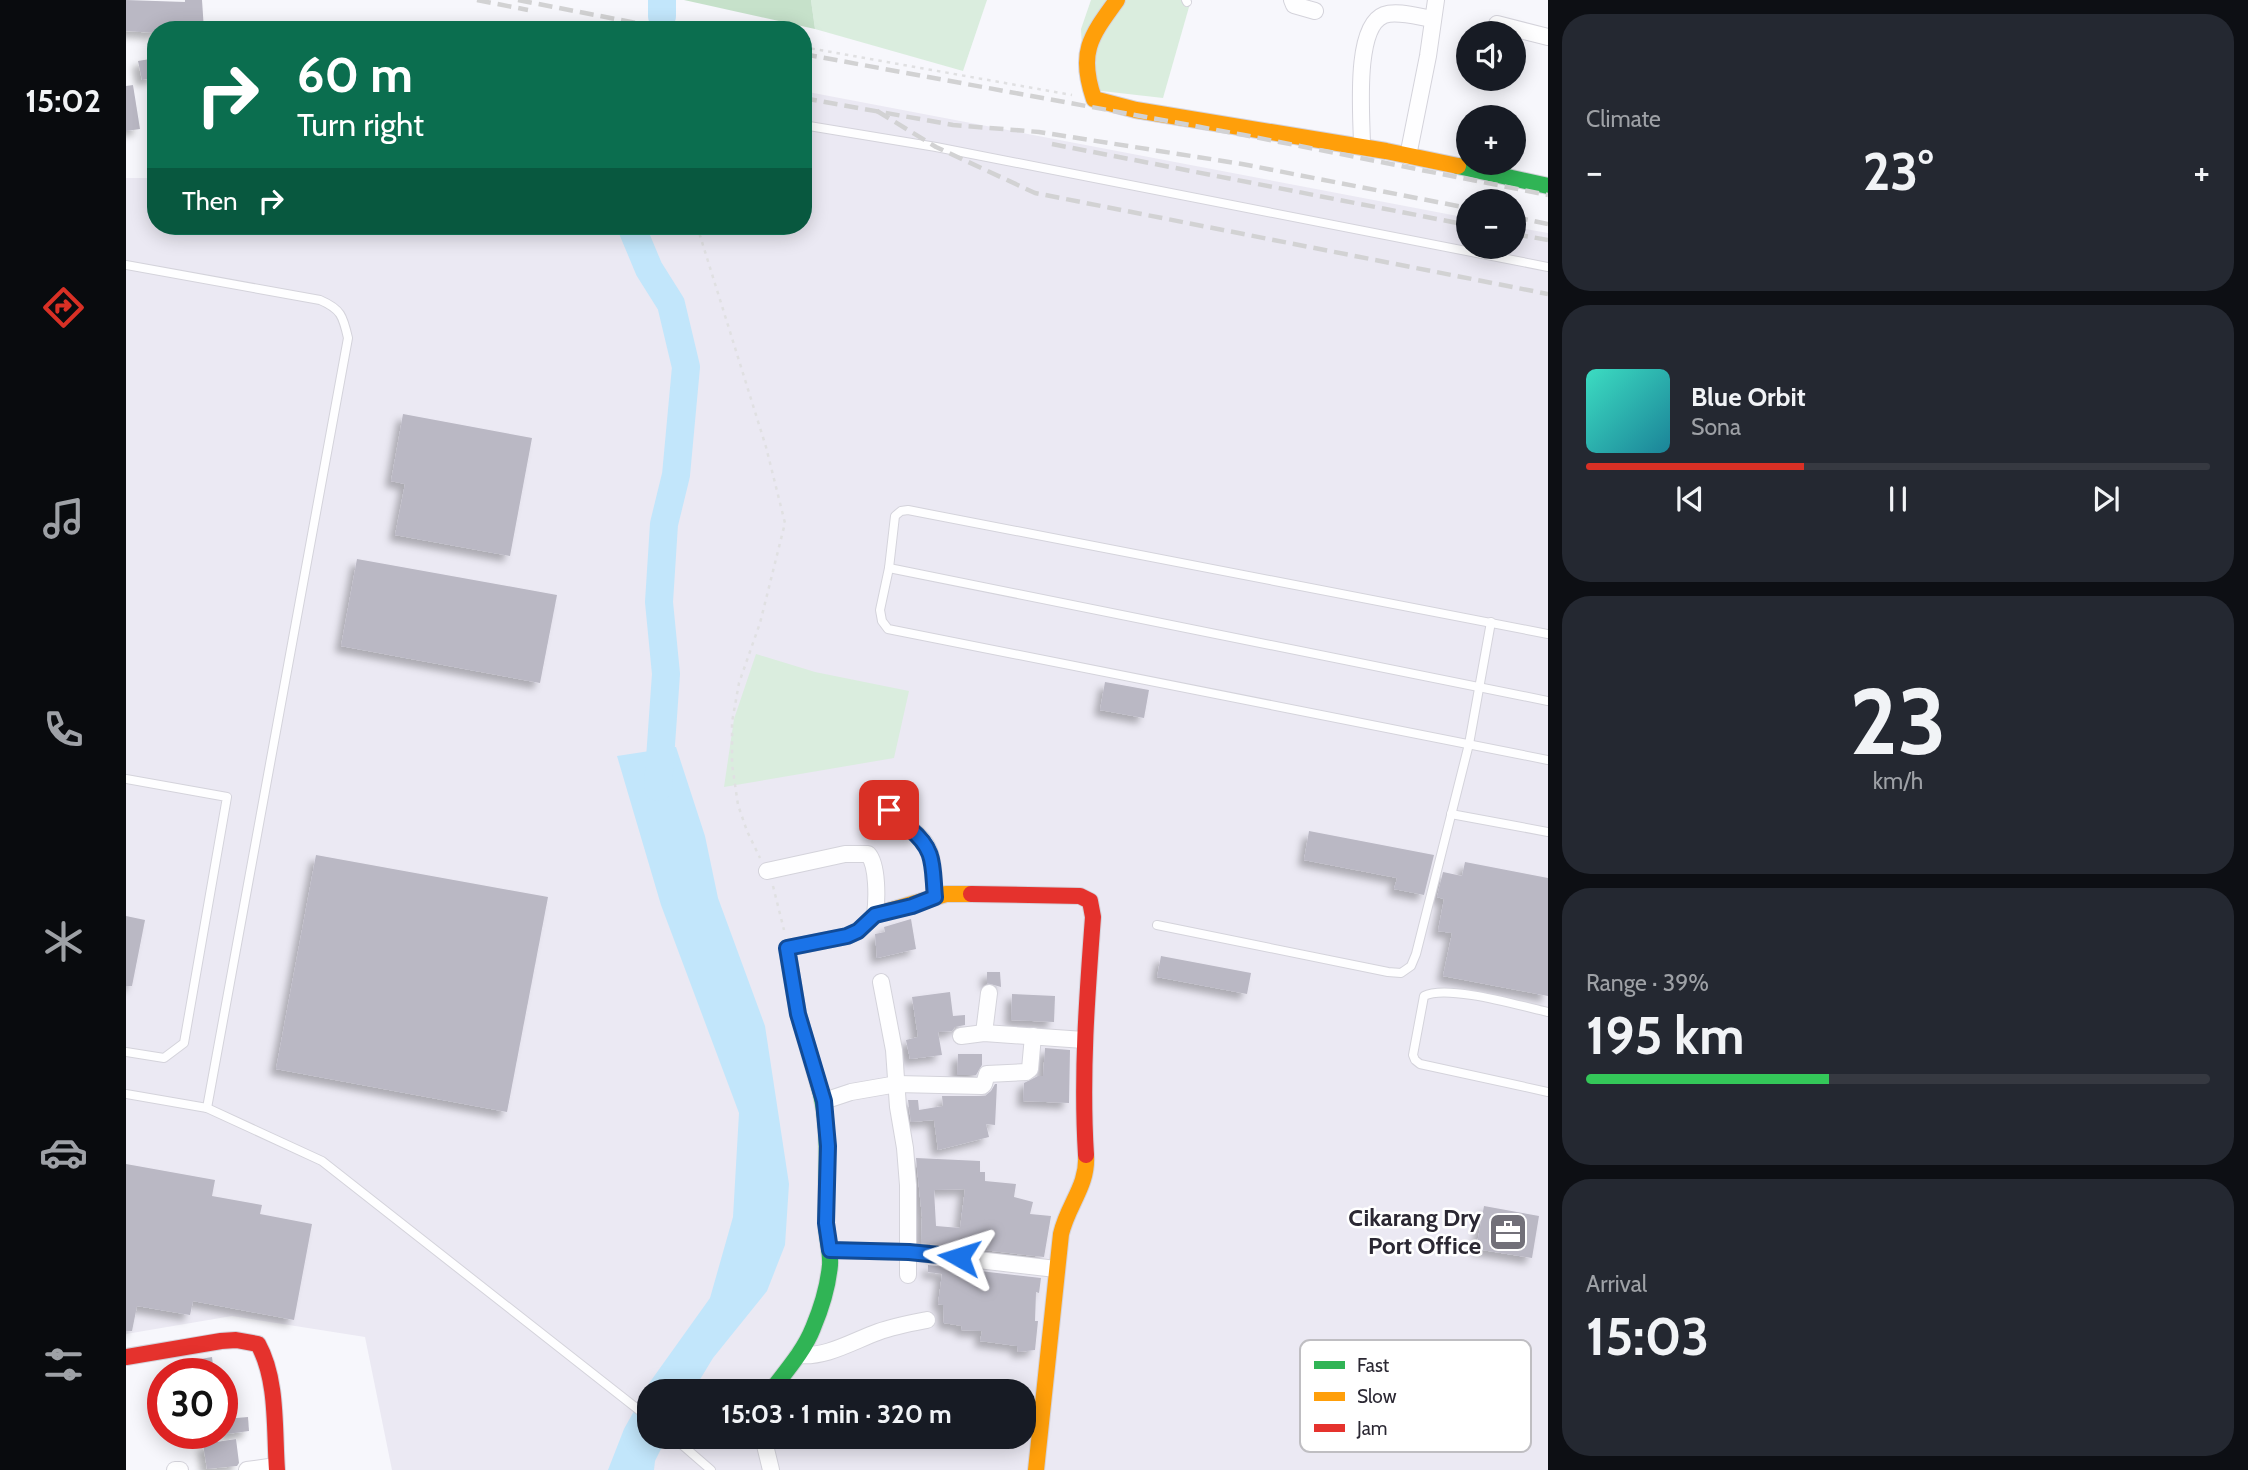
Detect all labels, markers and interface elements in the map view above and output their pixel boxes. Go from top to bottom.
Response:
map controls [1456,21,1526,259]
button: sound [1456,21,1526,91]
text: 60 m [297,45,413,104]
icon: right [182,49,273,140]
text: 15:02 [25,81,101,120]
text: Turn right [297,105,424,144]
button: + [1456,105,1526,175]
text: Climate [1586,105,1661,133]
text: 23° [1863,140,1933,203]
text: − [1586,148,1603,195]
text: + [2193,148,2210,195]
icon: right [252,182,290,220]
text: Then [182,185,238,217]
button: − [1456,189,1526,259]
icon: directions [39,283,88,332]
text: Blue Orbit [1691,381,1806,413]
text: Sona [1691,413,1741,441]
icon: previous [1671,480,1709,518]
icon: pause [1879,480,1917,518]
icon: next [2087,480,2125,518]
icon: music [39,494,88,543]
text: 23 [1849,666,1947,777]
icon: phone [39,705,88,754]
text: km/h [1873,767,1923,795]
pin [859,780,919,840]
icon: arrive [870,791,908,829]
icon: climate [39,917,88,966]
text: Range · 39% [1586,969,1709,997]
text: 195 km [1586,1004,1744,1067]
icon: car [39,1128,88,1177]
place label: Cikarang Dry Port Office [1348,1203,1481,1260]
office icon: Cikarang Dry Port Office [1487,1211,1529,1253]
position arrow [922,1220,996,1294]
text: Arrival [1586,1270,1647,1298]
text: 15:03 [1586,1305,1709,1368]
icon: filters [39,1340,88,1389]
legend [1300,1340,1531,1452]
text: Fast [1357,1354,1390,1377]
speed limit sign: 30 [147,1358,238,1449]
text: Slow [1357,1385,1397,1408]
text: 15:03 · 1 min · 320 m [721,1398,952,1430]
text: Jam [1356,1417,1387,1440]

